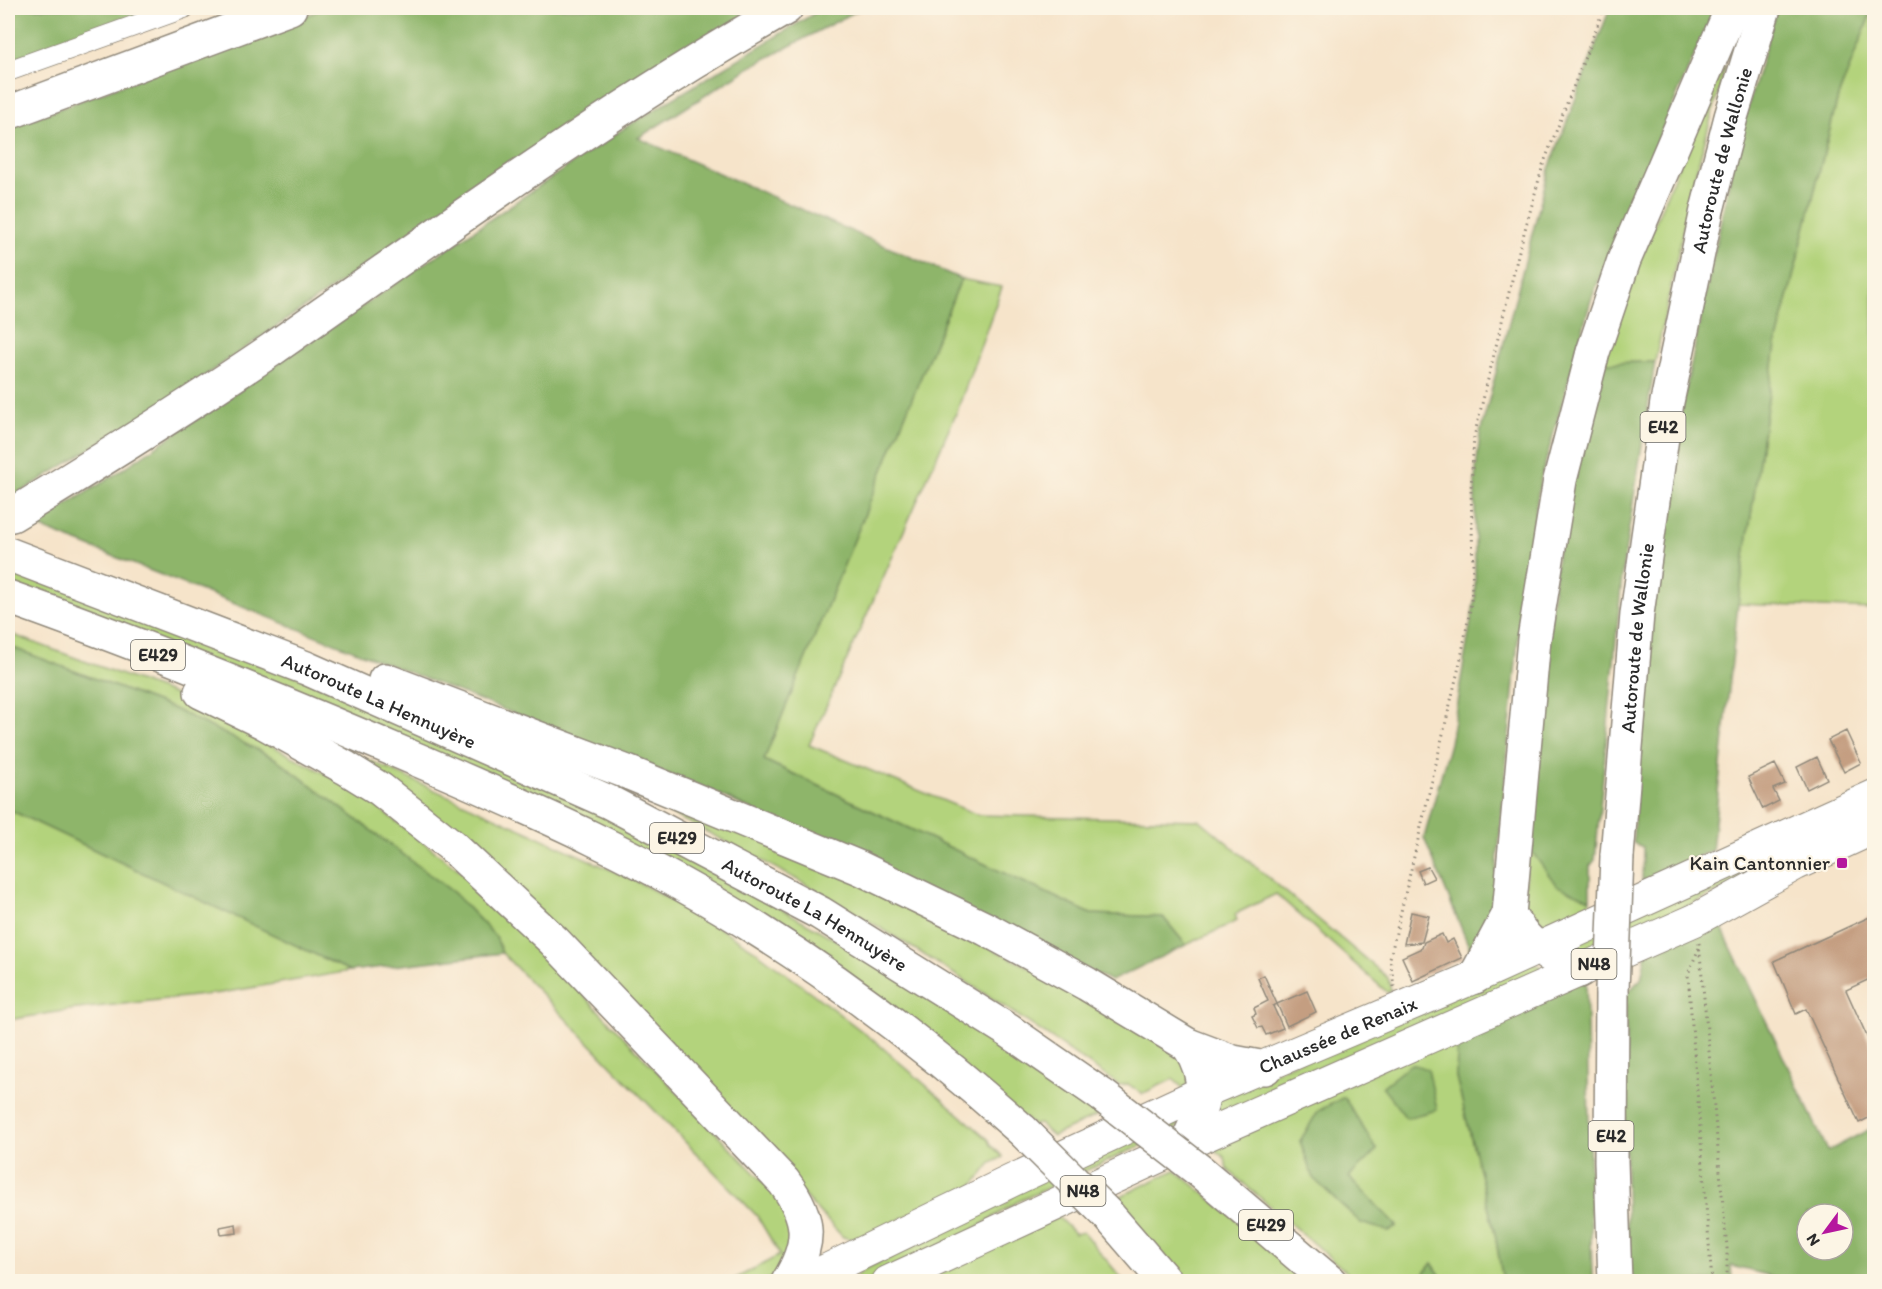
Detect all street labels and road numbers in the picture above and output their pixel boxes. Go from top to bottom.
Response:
street label: Autoroute de Wallonie [1686,64,1757,255]
road number: E42 [1640,412,1686,442]
street label: Autoroute de Wallonie [1615,541,1659,734]
road number: E429 [131,640,185,670]
street label: Autoroute La Hennuyère [278,648,480,754]
road number: E429 [650,823,704,853]
street label: Autoroute La Hennuyère [718,852,912,977]
road number: N48 [1572,949,1616,979]
street label: Chaussée de Renaix [1255,991,1420,1079]
road number: E42 [1588,1121,1634,1151]
road number: N48 [1060,1176,1106,1206]
road number: E429 [1239,1210,1293,1240]

